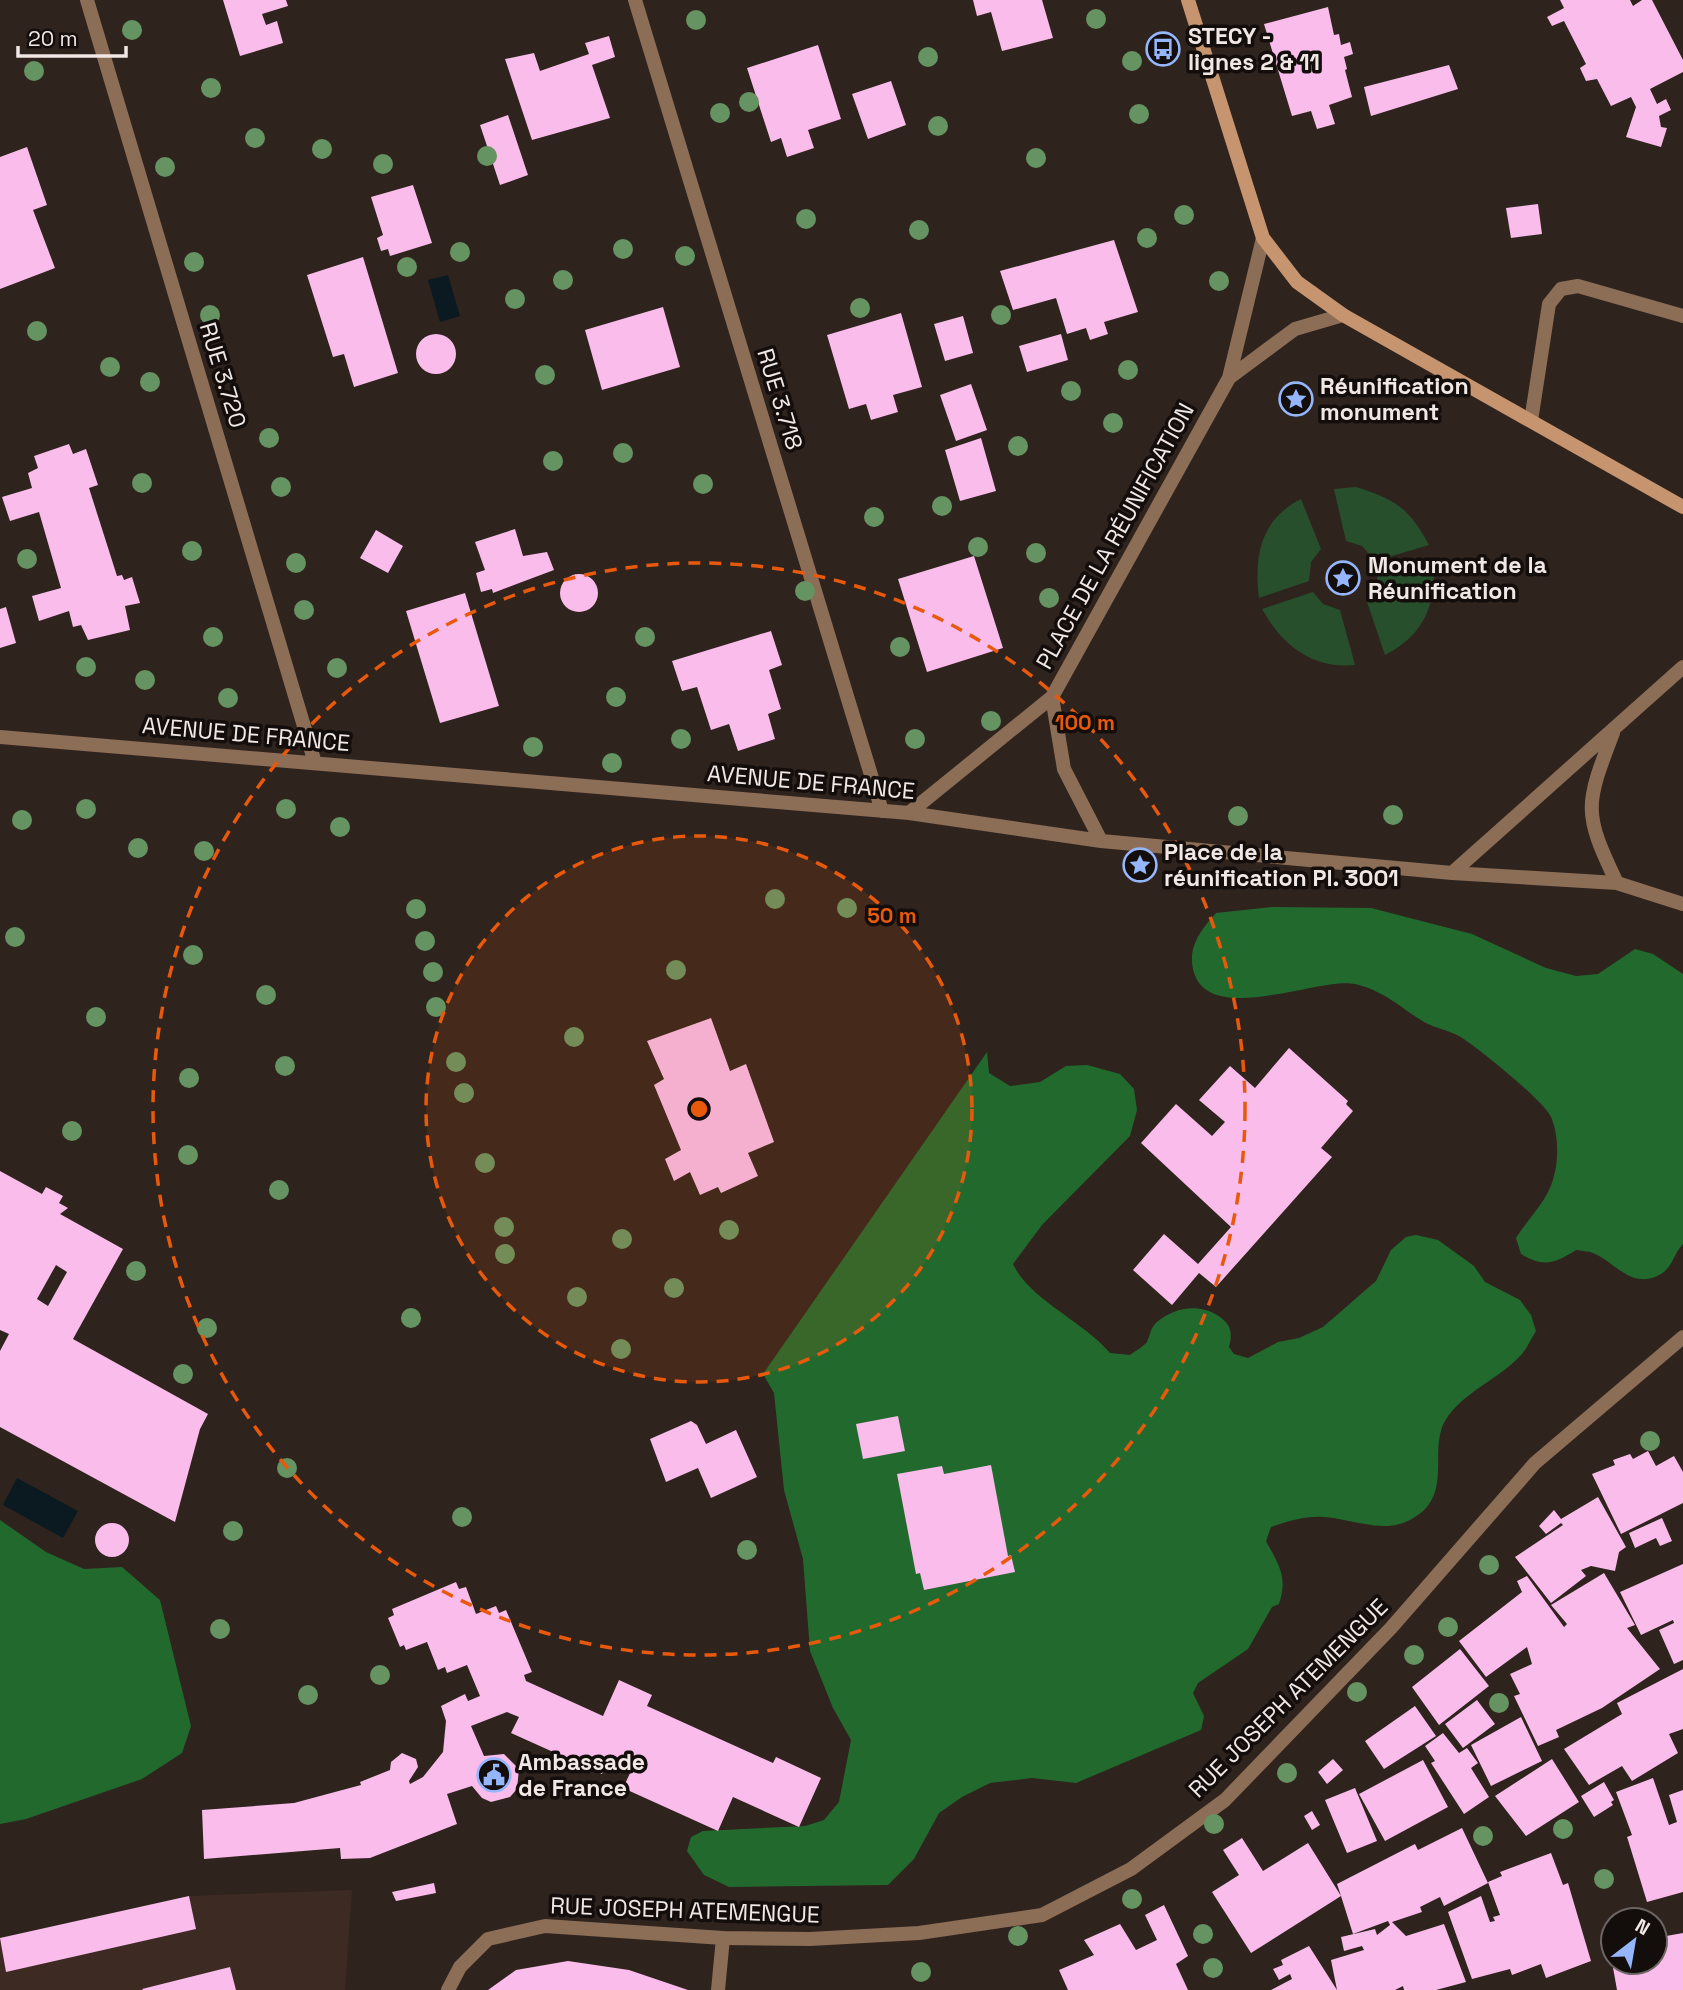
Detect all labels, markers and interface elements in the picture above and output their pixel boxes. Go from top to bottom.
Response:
scale bar [18,14,126,58]
place label: STECY - lignes 2 & 11 [1188,21,1320,77]
text: 20 m [28,25,78,52]
bus stop icon: STECY - lignes 2 & 11 [1144,30,1182,68]
street label: RUE 3.720 [193,319,253,431]
street label: RUE 3.718 [750,345,810,453]
place label: Réunification monument [1320,371,1469,427]
place icon: Réunification monument [1277,380,1315,418]
street label: PLACE DE LA RÉUNIFICATION [1029,398,1201,674]
place label: Monument de la Réunification [1368,550,1547,606]
place icon: Monument de la Réunification [1324,559,1362,597]
text: 100 m [1055,709,1115,736]
street label: AVENUE DE FRANCE [141,710,351,758]
street label: AVENUE DE FRANCE [706,758,916,806]
place label: Place de la réunification Pl. 3001 [1164,837,1399,893]
place icon: Place de la réunification Pl. 3001 [1121,846,1159,884]
text: 50 m [867,902,917,929]
centre of rings [687,1097,711,1121]
street label: RUE JOSEPH ATEMENGUE [1182,1592,1394,1804]
place label: Ambassade de France [518,1747,645,1803]
public building icon: Ambassade de France [475,1756,513,1794]
street label: RUE JOSEPH ATEMENGUE [550,1890,820,1930]
north arrow [1599,1906,1669,1976]
text: N [1631,1913,1654,1941]

